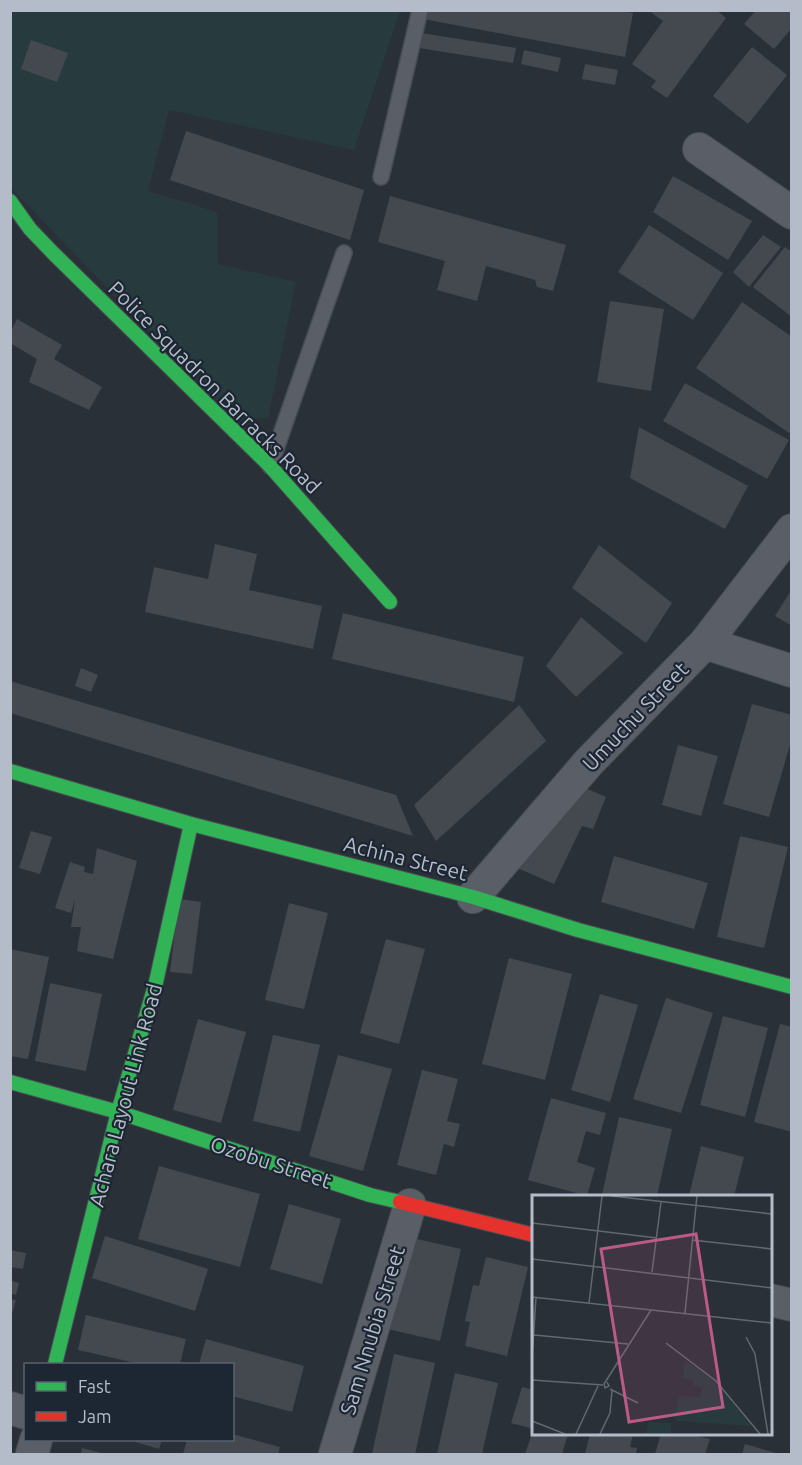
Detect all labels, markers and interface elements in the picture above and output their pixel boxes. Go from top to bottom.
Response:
street label: Police Squadron Barracks Road [104,276,326,498]
street label: Umuchu Street [577,657,693,775]
street label: Achina Street [342,831,470,885]
street label: Achara Layout Link Road [84,981,166,1209]
street label: Ozobu Street [207,1131,335,1193]
inset map [532,1195,772,1435]
street label: Sam Nnubia Street [335,1243,409,1417]
legend [24,1363,234,1441]
text: Fast [78,1376,111,1396]
text: Jam [78,1406,112,1426]

